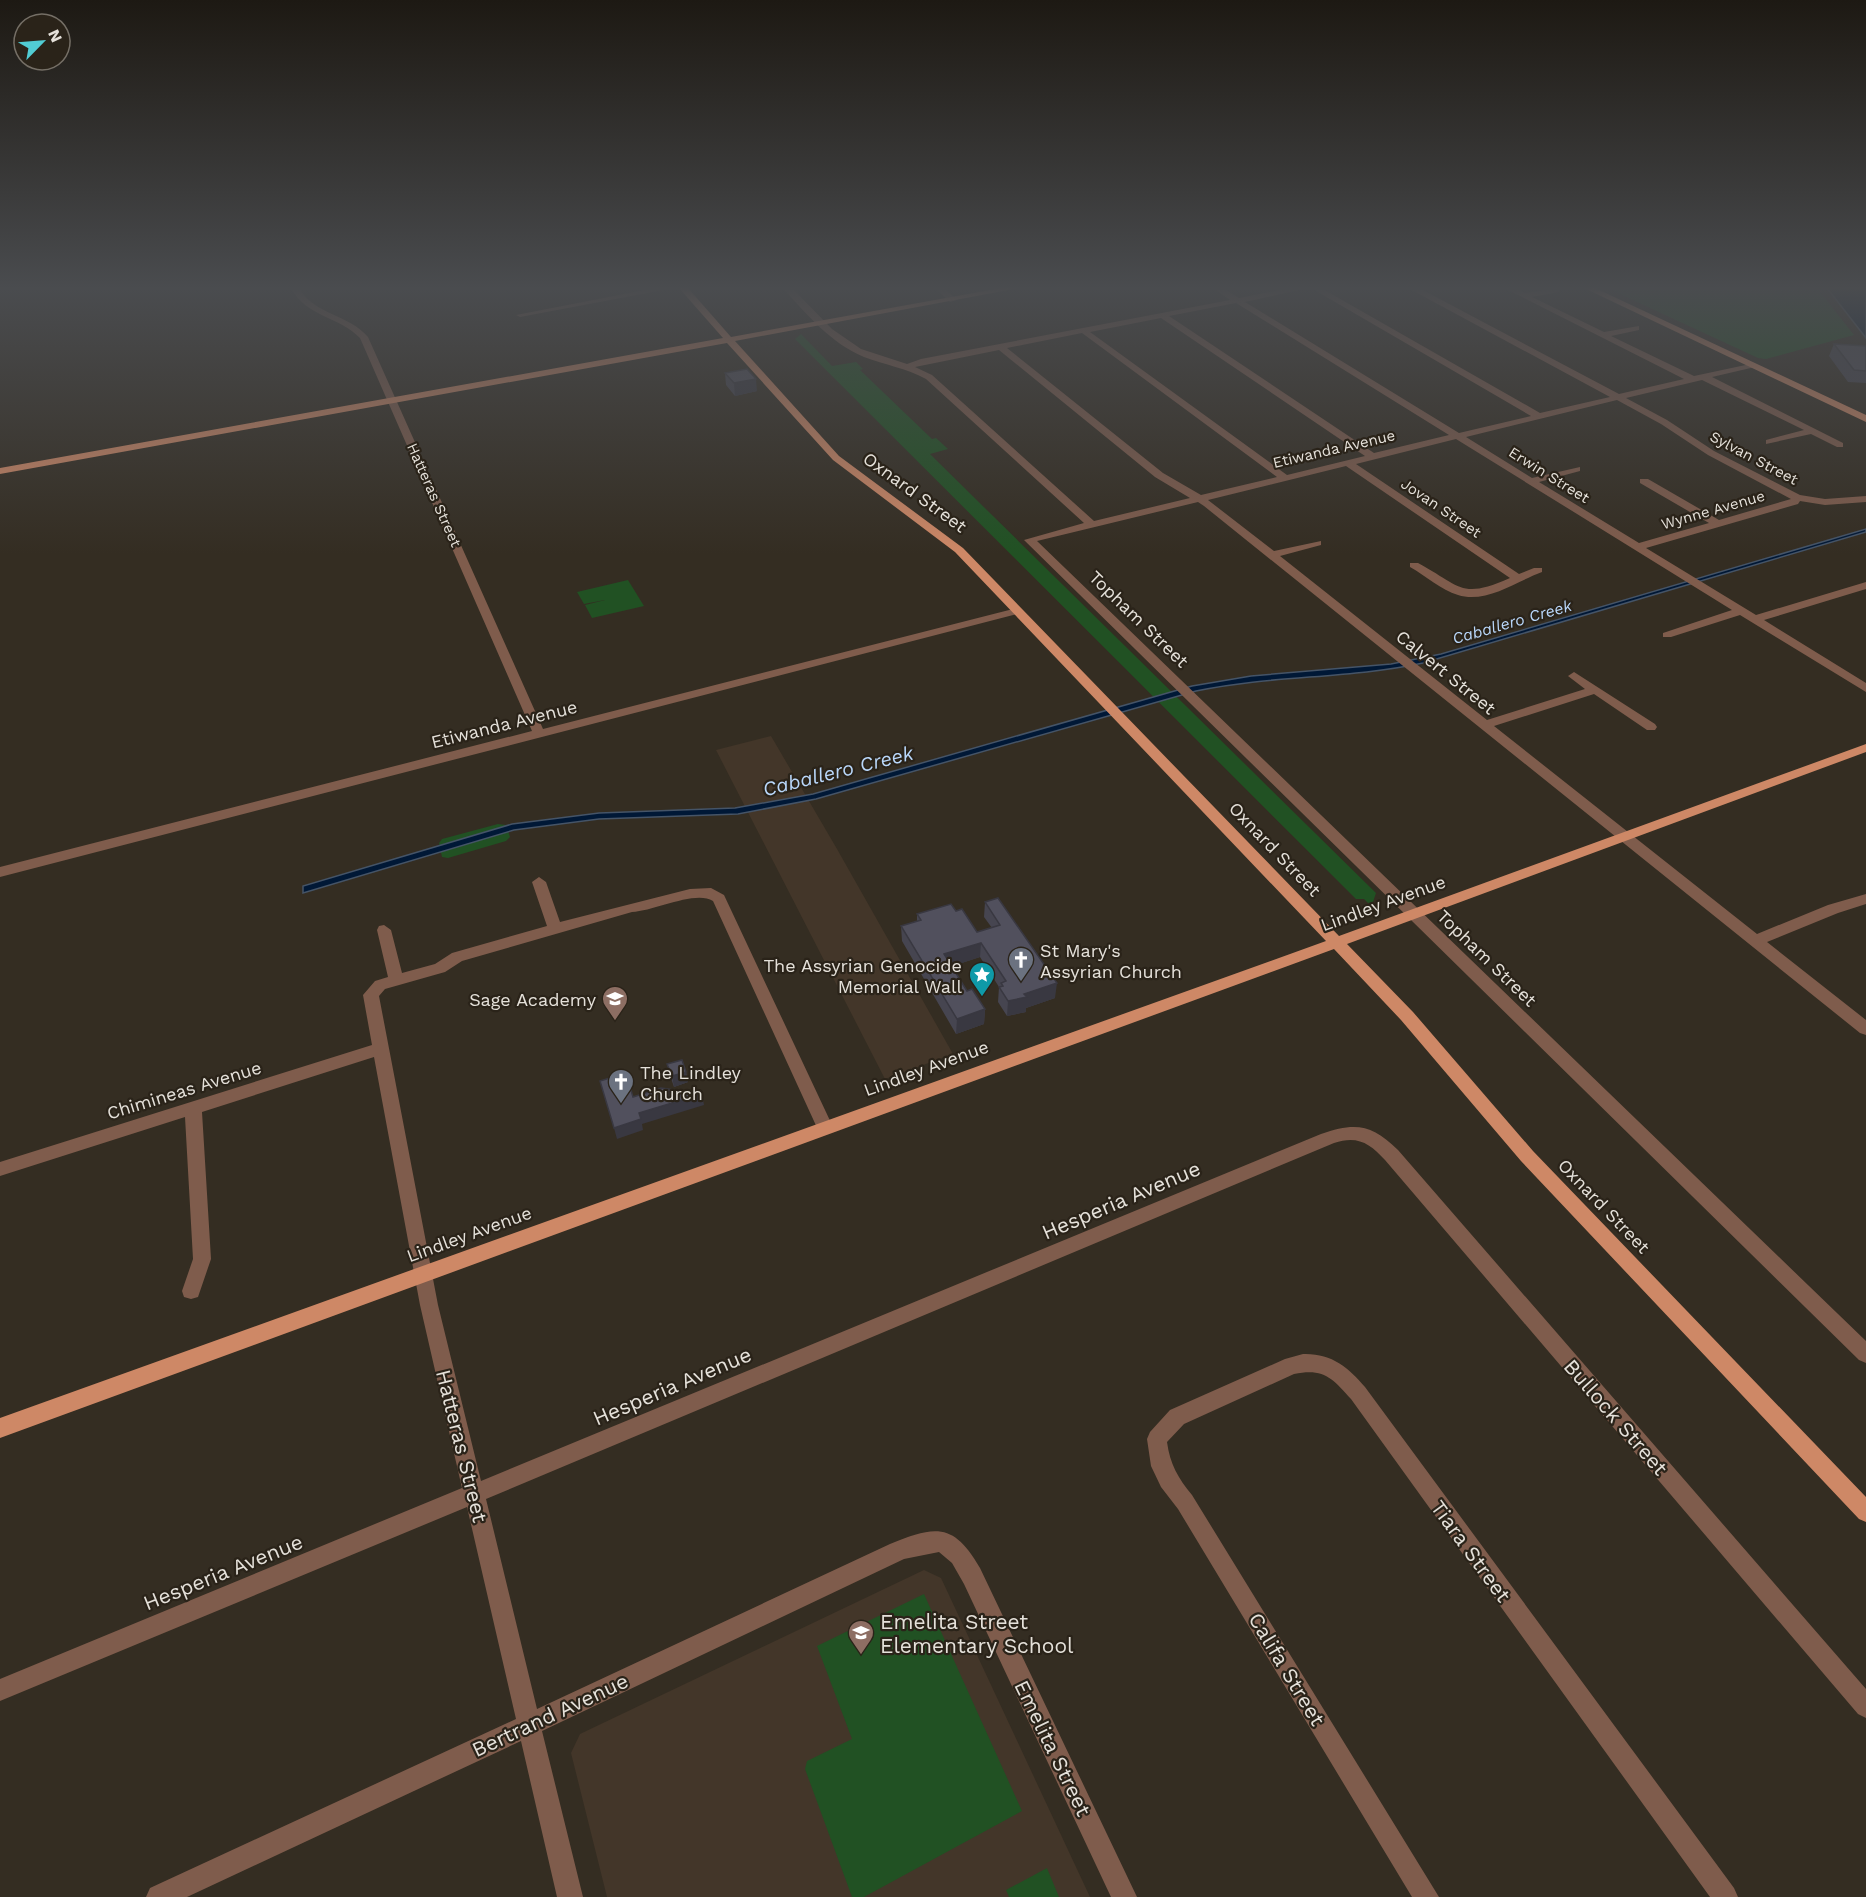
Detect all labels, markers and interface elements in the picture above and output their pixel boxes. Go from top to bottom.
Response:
north arrow [12,12,72,72]
text: N [44,26,66,45]
street label: Etiwanda Avenue [1271,426,1397,472]
street label: Sylvan Street [1707,427,1802,489]
street label: Hatteras Street [403,440,465,550]
street label: Erwin Street [1505,443,1593,507]
street label: Oxnard Street [859,447,971,537]
street label: Jovan Street [1397,475,1485,542]
street label: Wynne Avenue [1659,487,1767,533]
street label: Topham Street [1085,566,1193,672]
water label: Caballero Creek [1450,595,1575,648]
street label: Calvert Street [1392,625,1500,719]
street label: Etiwanda Avenue [429,696,579,752]
water label: Caballero Creek [760,740,917,801]
street label: Oxnard Street [1225,798,1325,901]
street label: Lindley Avenue [1318,871,1448,935]
street label: Topham Street [1433,905,1541,1011]
place label: St Mary's Assyrian Church [1040,940,1182,982]
church icon: St Mary's Assyrian Church [1006,945,1036,983]
place label: The Assyrian Genocide Memorial Wall [764,955,962,997]
place icon: The Assyrian Genocide Memorial Wall [967,960,997,998]
school or university icon: Sage Academy [600,984,630,1022]
place label: Sage Academy [469,989,597,1010]
street label: Lindley Avenue [861,1036,991,1100]
street label: Chimineas Avenue [104,1056,264,1124]
place label: The Lindley Church [640,1062,742,1104]
church icon: The Lindley Church [606,1067,636,1105]
street label: Hesperia Avenue [1038,1155,1204,1245]
street label: Oxnard Street [1554,1155,1654,1258]
street label: Lindley Avenue [404,1202,534,1266]
street label: Hesperia Avenue [589,1341,755,1431]
street label: Bullock Street [1559,1354,1673,1480]
street label: Hatteras Street [431,1367,493,1525]
street label: Tiara Street [1426,1495,1516,1607]
street label: Hesperia Avenue [140,1529,306,1615]
street label: Califa Street [1243,1608,1331,1730]
place label: Emelita Street Elementary School [880,1609,1074,1658]
school or university icon: Emelita Street Elementary School [846,1618,876,1656]
street label: Bertrand Avenue [468,1668,632,1762]
street label: Emelita Street [1009,1676,1097,1820]

